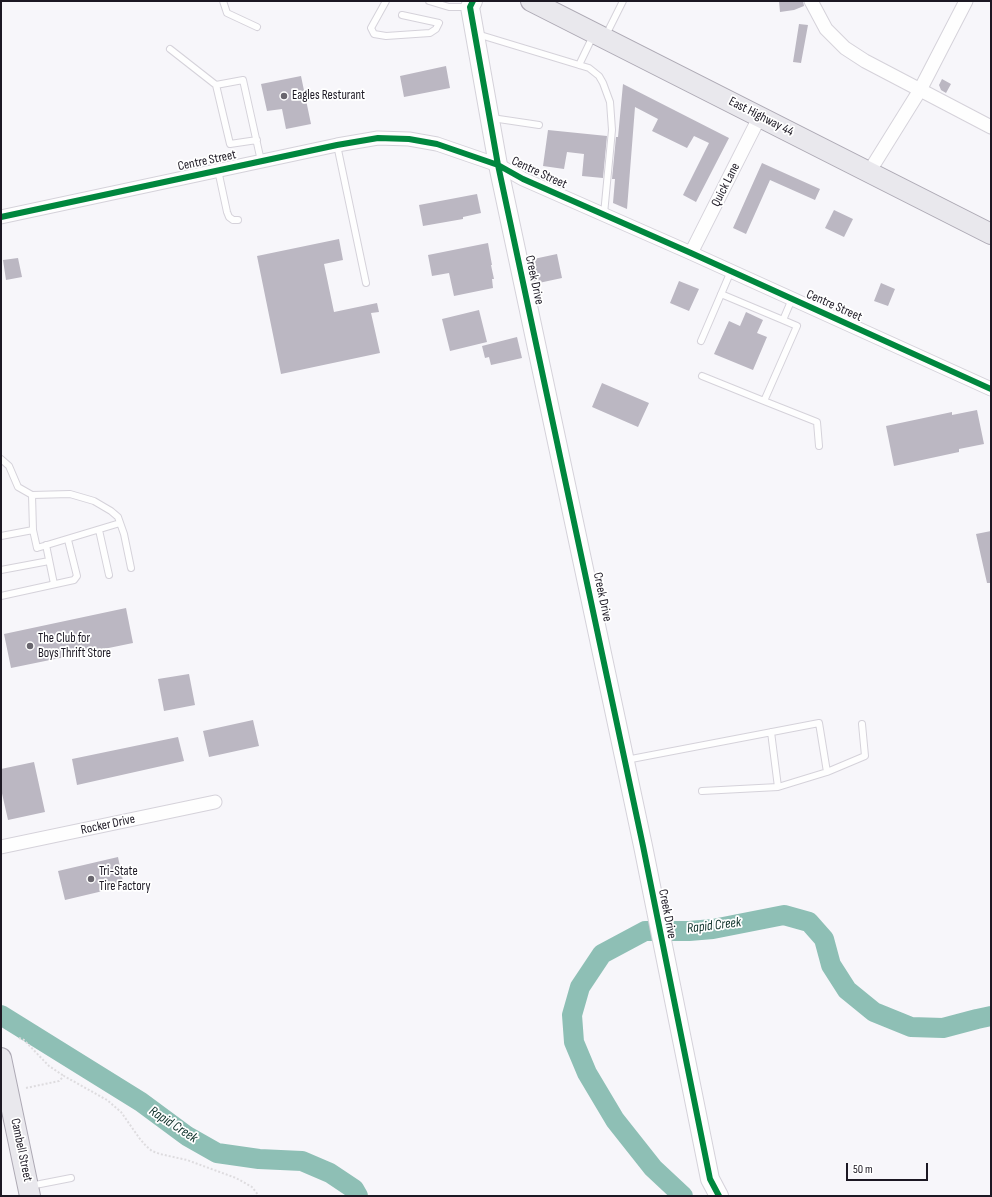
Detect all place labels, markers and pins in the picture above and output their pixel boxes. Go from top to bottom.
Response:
place label: Eagles Resturant [292,88,365,104]
marker: Eagles Resturant [279,91,289,101]
place label: The Club for Boys Thrift Store [38,631,111,662]
marker: The Club for Boys Thrift Store [25,641,35,651]
place label: Tri-State Tire Factory [99,864,150,895]
marker: Tri-State Tire Factory [86,874,96,884]

